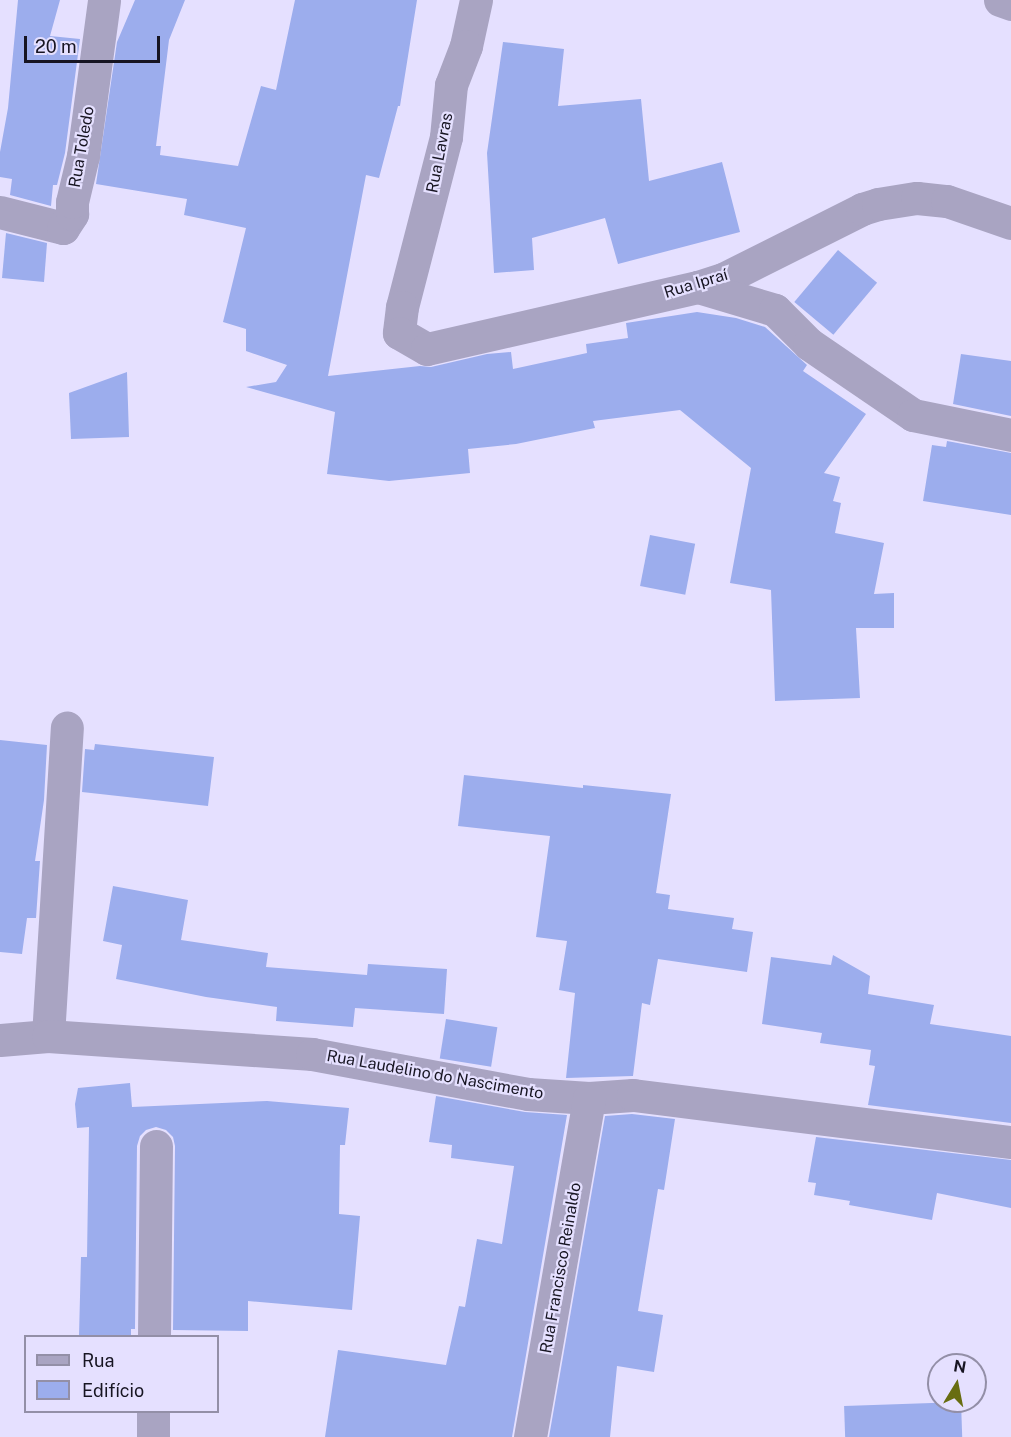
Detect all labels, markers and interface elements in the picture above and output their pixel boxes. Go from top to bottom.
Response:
scale bar [27,24,164,62]
text: 20 m [35,36,77,57]
street label: Rua Toledo [65,105,99,189]
street label: Rua Lavras [423,111,457,195]
street label: Rua Ipraí [662,265,730,303]
street label: Rua Laudelino do Nascimento [325,1046,545,1104]
street label: Rua Francisco Reinaldo [537,1181,585,1355]
legend [24,1335,219,1413]
text: Rua [82,1350,114,1371]
north arrow [927,1353,987,1413]
text: N [952,1356,968,1377]
text: Edifício [82,1380,144,1401]

